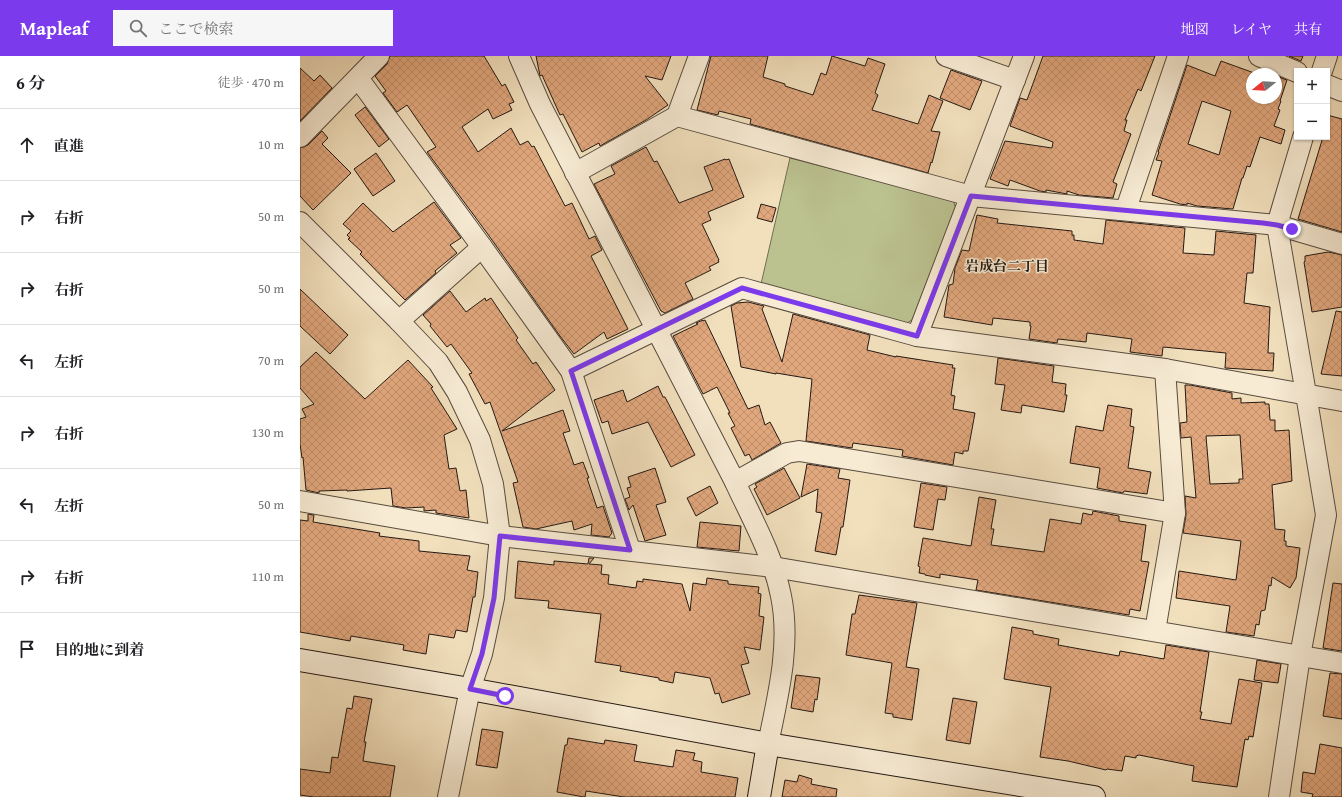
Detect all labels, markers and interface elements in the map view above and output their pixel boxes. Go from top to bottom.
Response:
search box [113,10,393,46]
text: Mapleaf [20,14,89,42]
icon: search [127,17,149,39]
text: ここで検索 [159,18,234,39]
text: 地図 [1181,19,1209,39]
text: レイヤ [1231,19,1272,39]
text: 共有 [1294,19,1322,39]
north arrow [1246,68,1282,104]
map controls [1294,68,1330,140]
button: + [1294,68,1330,104]
text: 6 分 [16,70,46,95]
text: 徒歩 · 470 m [218,73,284,92]
button: − [1294,104,1330,140]
icon: ahead [16,134,38,156]
text: 直進 [54,135,84,156]
text: 10 m [258,135,284,154]
icon: right [16,206,38,228]
text: 右折 [54,207,84,228]
text: 50 m [258,207,284,226]
route end [1283,220,1301,238]
district label: 岩成台二丁目 [965,256,1049,276]
icon: right [16,278,38,300]
text: 右折 [54,279,84,300]
text: 50 m [258,279,284,298]
icon: left [16,350,38,372]
text: 左折 [54,351,84,372]
text: 70 m [258,351,284,370]
icon: right [16,422,38,444]
text: 右折 [54,423,84,444]
text: 130 m [252,423,284,442]
icon: left [16,494,38,516]
text: 左折 [54,495,84,516]
text: 50 m [258,495,284,514]
icon: right [16,566,38,588]
text: 右折 [54,567,84,588]
text: 110 m [252,567,284,586]
icon: arrive [16,638,38,660]
text: 目的地に到着 [54,639,144,660]
route start [496,687,514,705]

